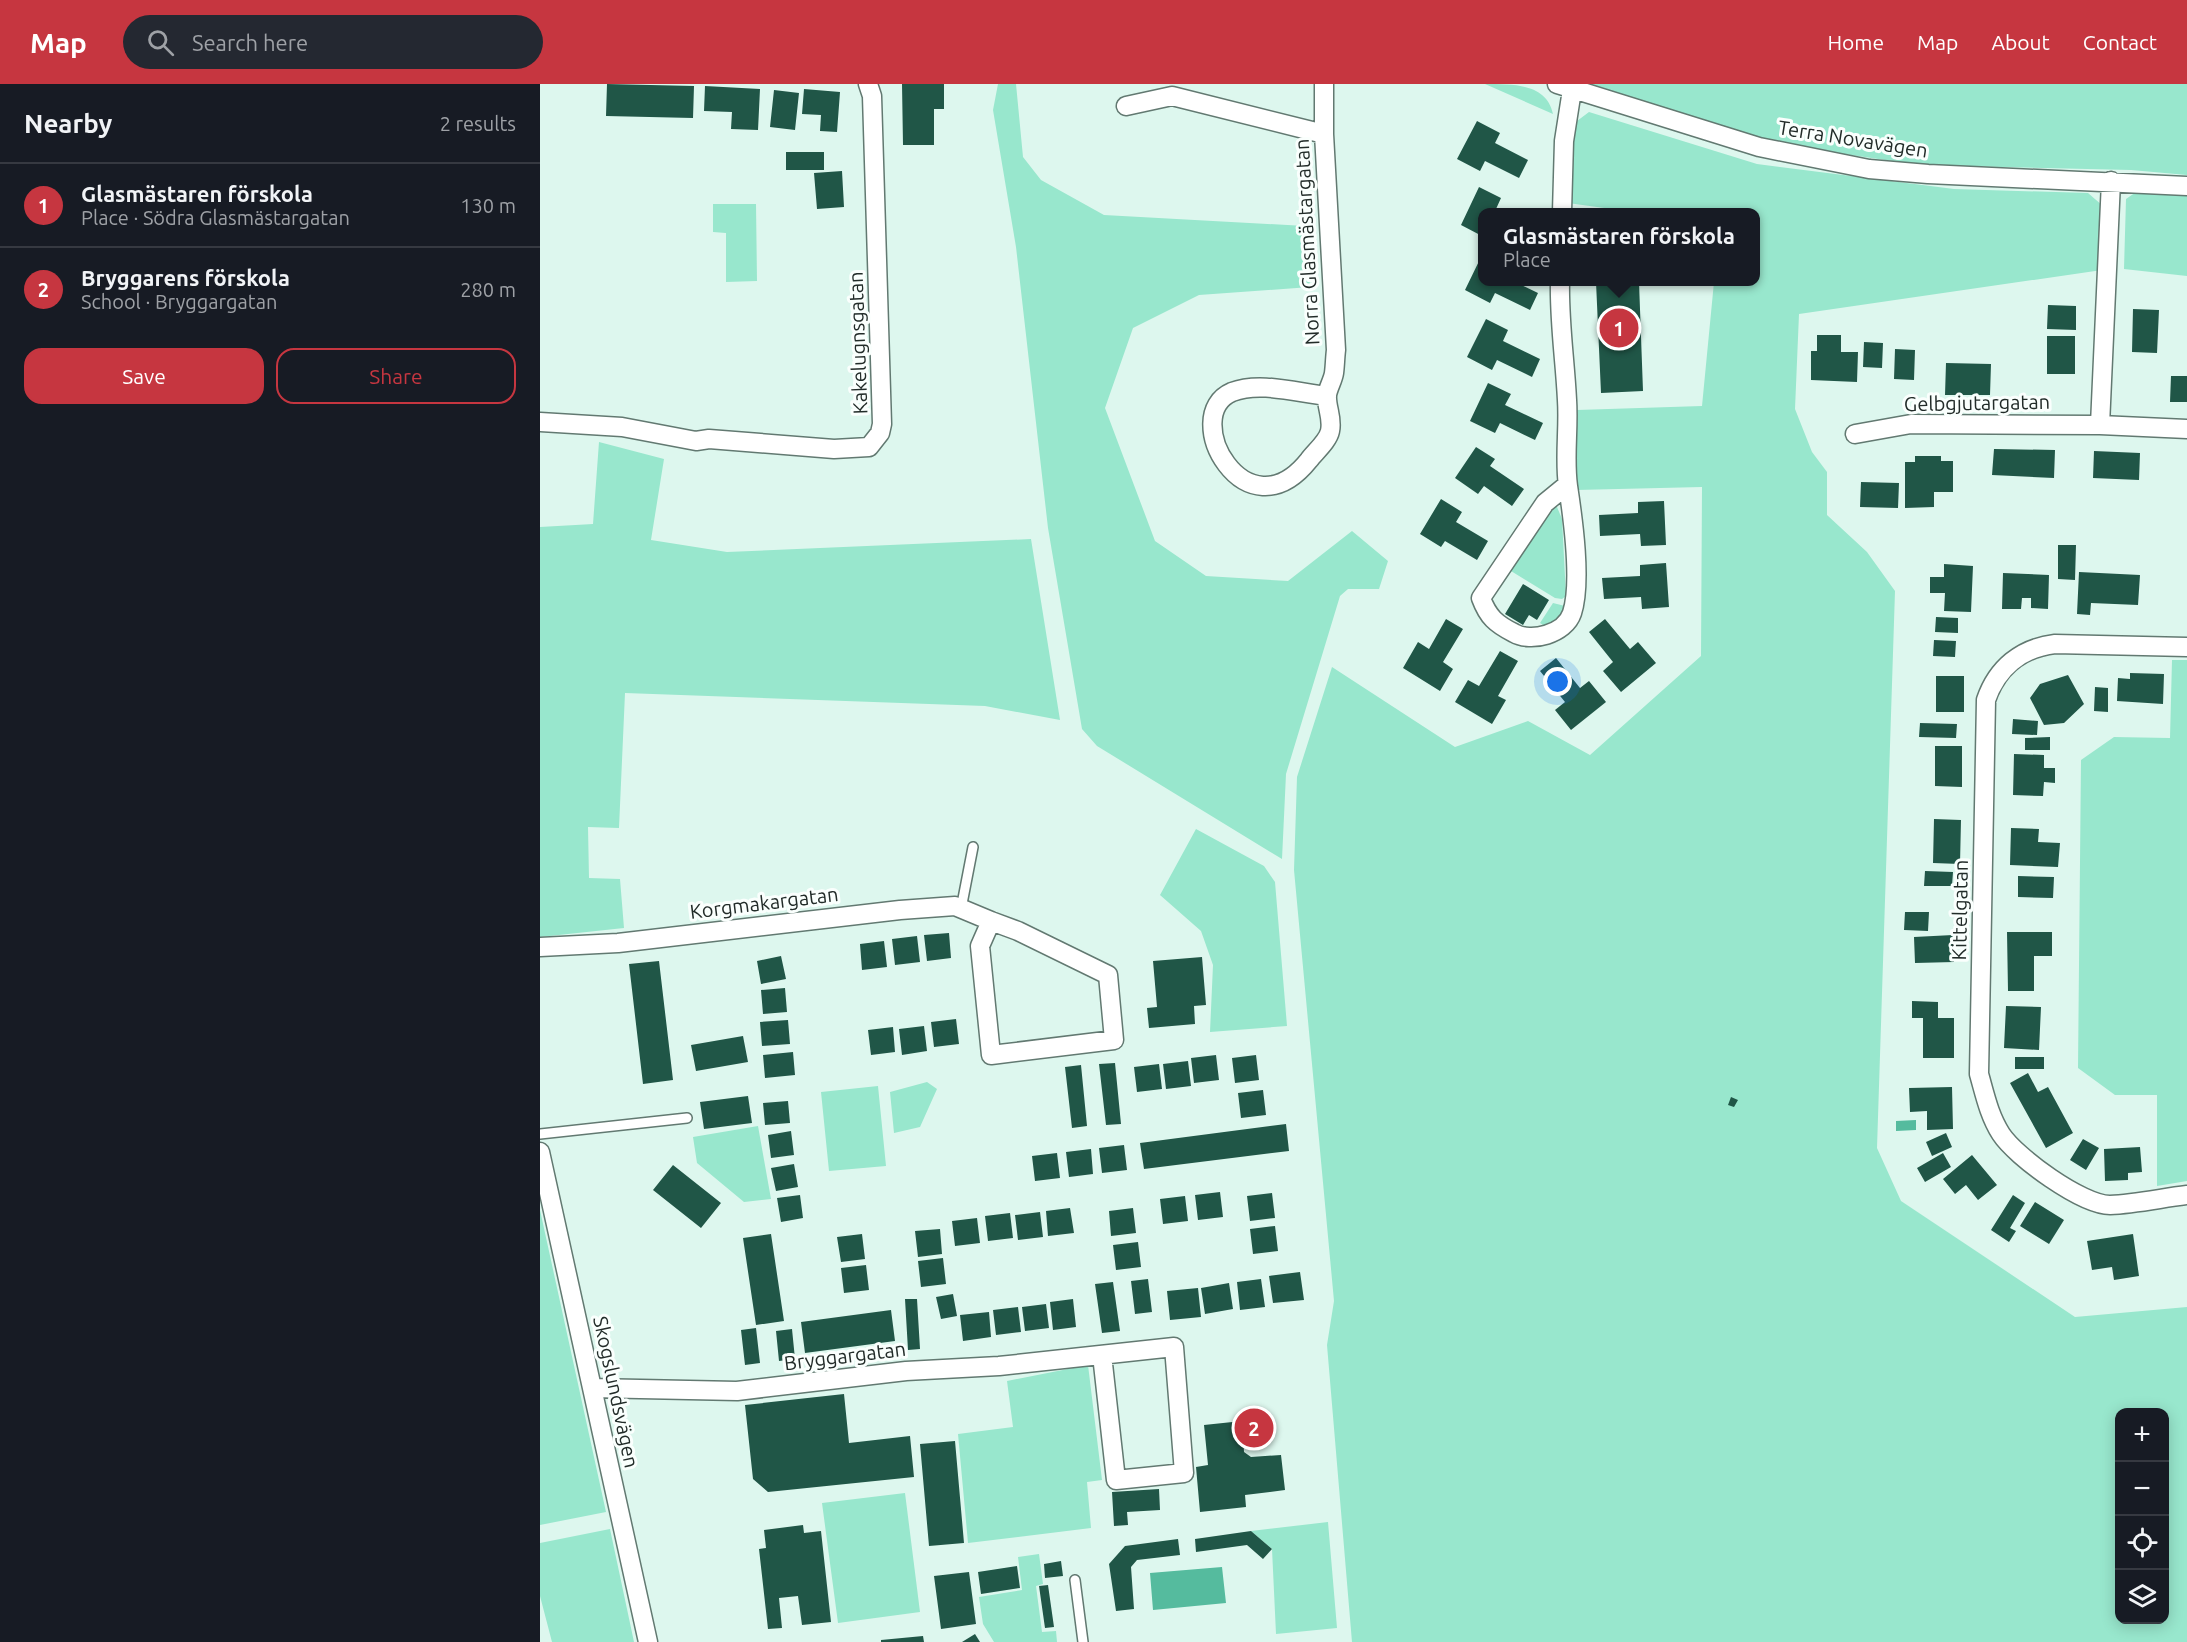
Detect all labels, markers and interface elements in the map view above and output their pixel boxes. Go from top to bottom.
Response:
search box [123,15,543,69]
icon: search [144,26,177,59]
text: Map [30,27,87,58]
text: Search here [192,30,308,55]
text: Home [1827,30,1884,54]
text: Map [1917,30,1958,54]
text: About [1991,30,2050,54]
text: Contact [2083,30,2157,54]
text: Nearby [24,109,112,138]
text: 2 results [440,112,516,135]
street label: Terra Novavägen [1777,115,1930,162]
street label: Norra Glasmästargatan [1290,138,1323,346]
text: Glasmästaren förskola [81,181,313,206]
text: 1 [38,194,49,217]
text: 130 m [460,194,516,217]
text: Place · Södra Glasmästargatan [81,206,350,229]
popup [1478,208,1760,286]
text: Glasmästaren förskola [1503,223,1735,248]
text: Place [1503,248,1551,271]
text: Bryggarens förskola [81,265,290,290]
street label: Kakelugnsgatan [844,271,871,415]
text: 2 [38,278,49,301]
text: 280 m [460,278,516,301]
text: School · Bryggargatan [81,290,277,313]
pin: 1 [1600,306,1638,350]
button: Save [24,348,264,404]
button: Share [276,348,516,404]
street label: Gelbgjutargatan [1904,390,2050,415]
your location [1543,667,1572,696]
street label: Kittelgatan [1947,859,1972,961]
street label: Korgmakargatan [688,882,840,923]
street label: Skogslundsvägen [589,1314,644,1470]
street label: Bryggargatan [783,1337,907,1374]
pin: 2 [1234,1406,1274,1450]
map controls [2115,1408,2169,1624]
button: + [2115,1408,2169,1462]
button: − [2115,1462,2169,1516]
button: locate [2115,1516,2169,1570]
button: layers [2115,1570,2169,1624]

